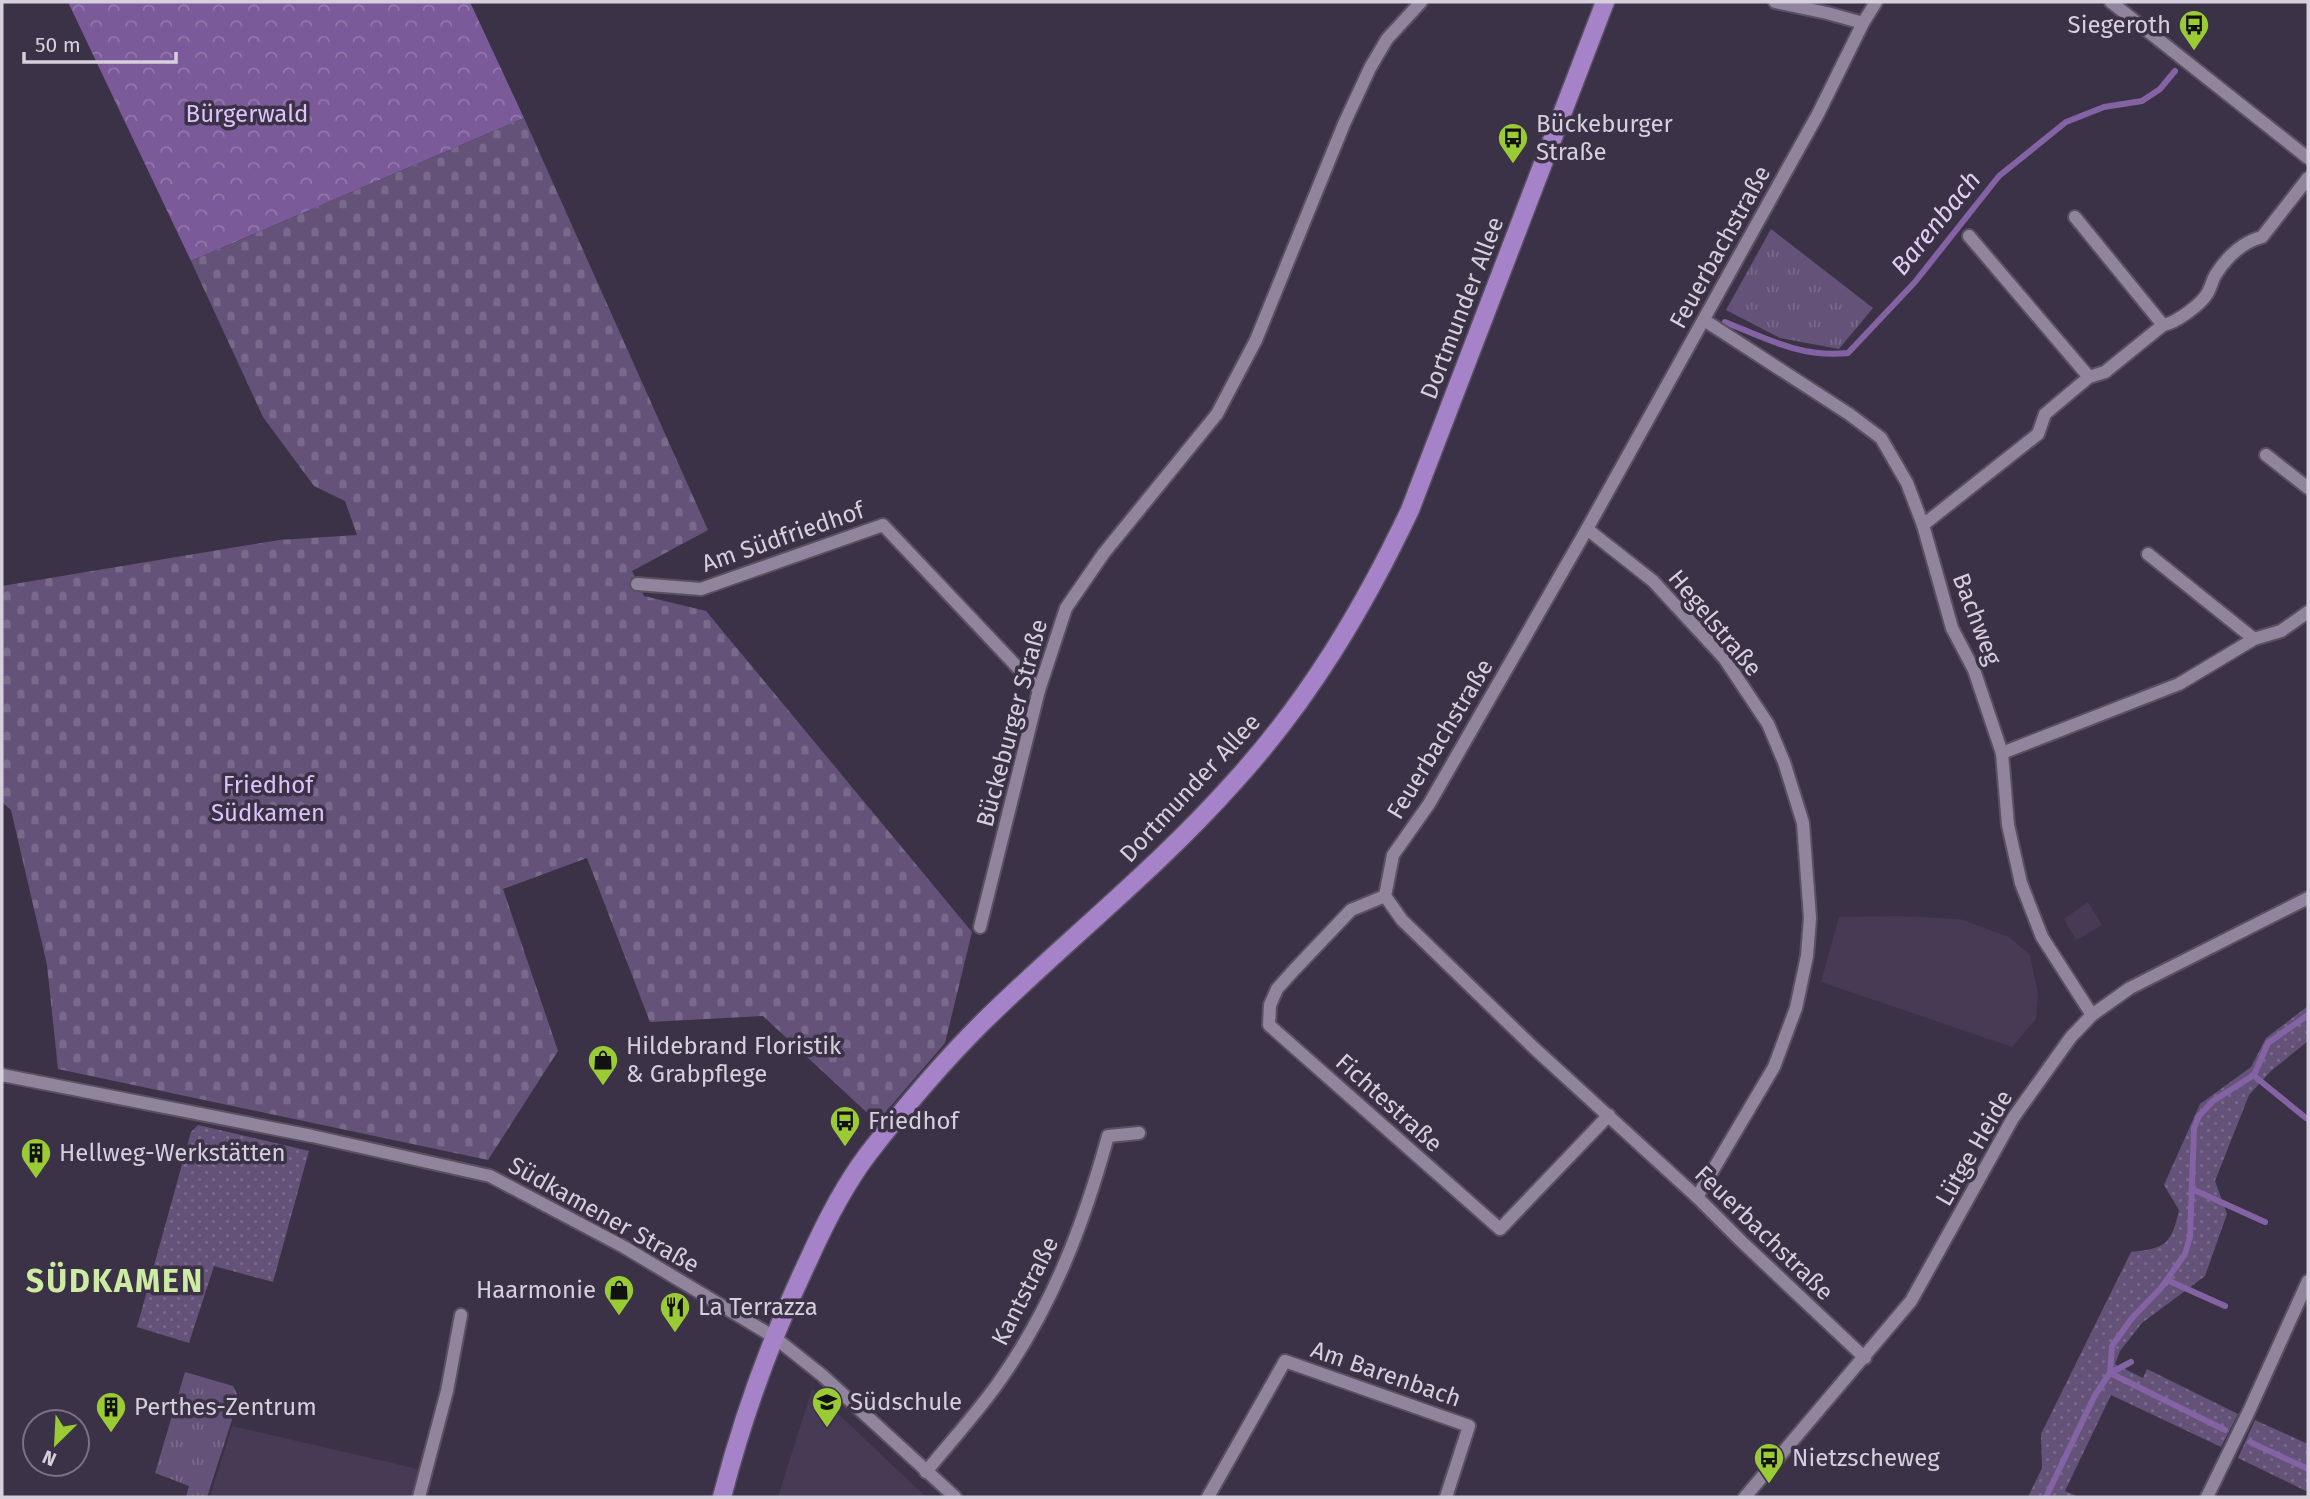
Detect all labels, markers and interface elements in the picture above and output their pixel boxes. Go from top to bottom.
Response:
bus stop icon: Siegeroth [2177,8,2211,52]
place label: Siegeroth [2068,11,2171,39]
scale bar [24,21,177,65]
text: 50 m [35,32,81,58]
park label: Bürgerwald [186,100,308,128]
place label: Bückeburger Straße [1536,110,1673,166]
bus stop icon: Bückeburger Straße [1496,121,1530,165]
street label: Feuerbachstraße [1664,161,1776,333]
water label: Barenbach [1885,165,1987,281]
street label: Dortmunder Allee [1414,213,1510,403]
street label: Am Südfriedhof [698,496,870,578]
street label: Hegelstraße [1662,564,1768,682]
street label: Bachweg [1947,569,2007,669]
street label: Bückeburger Straße [971,616,1053,830]
street label: Feuerbachstraße [1381,654,1499,824]
street label: Dortmunder Allee [1114,708,1266,868]
park label: Friedhof Südkamen [211,771,325,827]
place label: Hildebrand Floristik & Grabpflege [626,1032,842,1088]
shop icon: Hildebrand Floristik & Grabpflege [586,1043,620,1087]
street label: Fichtestraße [1330,1048,1448,1158]
street label: Lütge Heide [1930,1085,2018,1211]
bus stop icon: Friedhof [828,1104,862,1148]
place label: Friedhof [868,1107,960,1135]
building icon: Hellweg-Werkstätten [19,1136,53,1180]
place label: Hellweg-Werkstätten [59,1139,286,1167]
street label: Südkamener Straße [504,1151,704,1279]
street label: Feuerbachstraße [1689,1160,1839,1306]
street label: Kantstraße [986,1232,1064,1350]
district label: SÜDKAMEN [26,1261,204,1300]
shop icon: Haarmonie [602,1273,636,1317]
place label: Haarmonie [476,1276,596,1304]
restaurant icon: La Terrazza [658,1290,692,1334]
place label: La Terrazza [698,1293,818,1321]
street label: Am Barenbach [1307,1335,1465,1413]
school or university icon: Südschule [810,1385,844,1429]
place label: Südschule [850,1388,962,1416]
building icon: Perthes-Zentrum [94,1390,128,1434]
place label: Perthes-Zentrum [134,1393,317,1421]
north arrow [21,1408,91,1478]
bus stop icon: Nietzscheweg [1752,1441,1786,1485]
place label: Nietzscheweg [1792,1444,1940,1472]
text: N [39,1445,60,1471]

